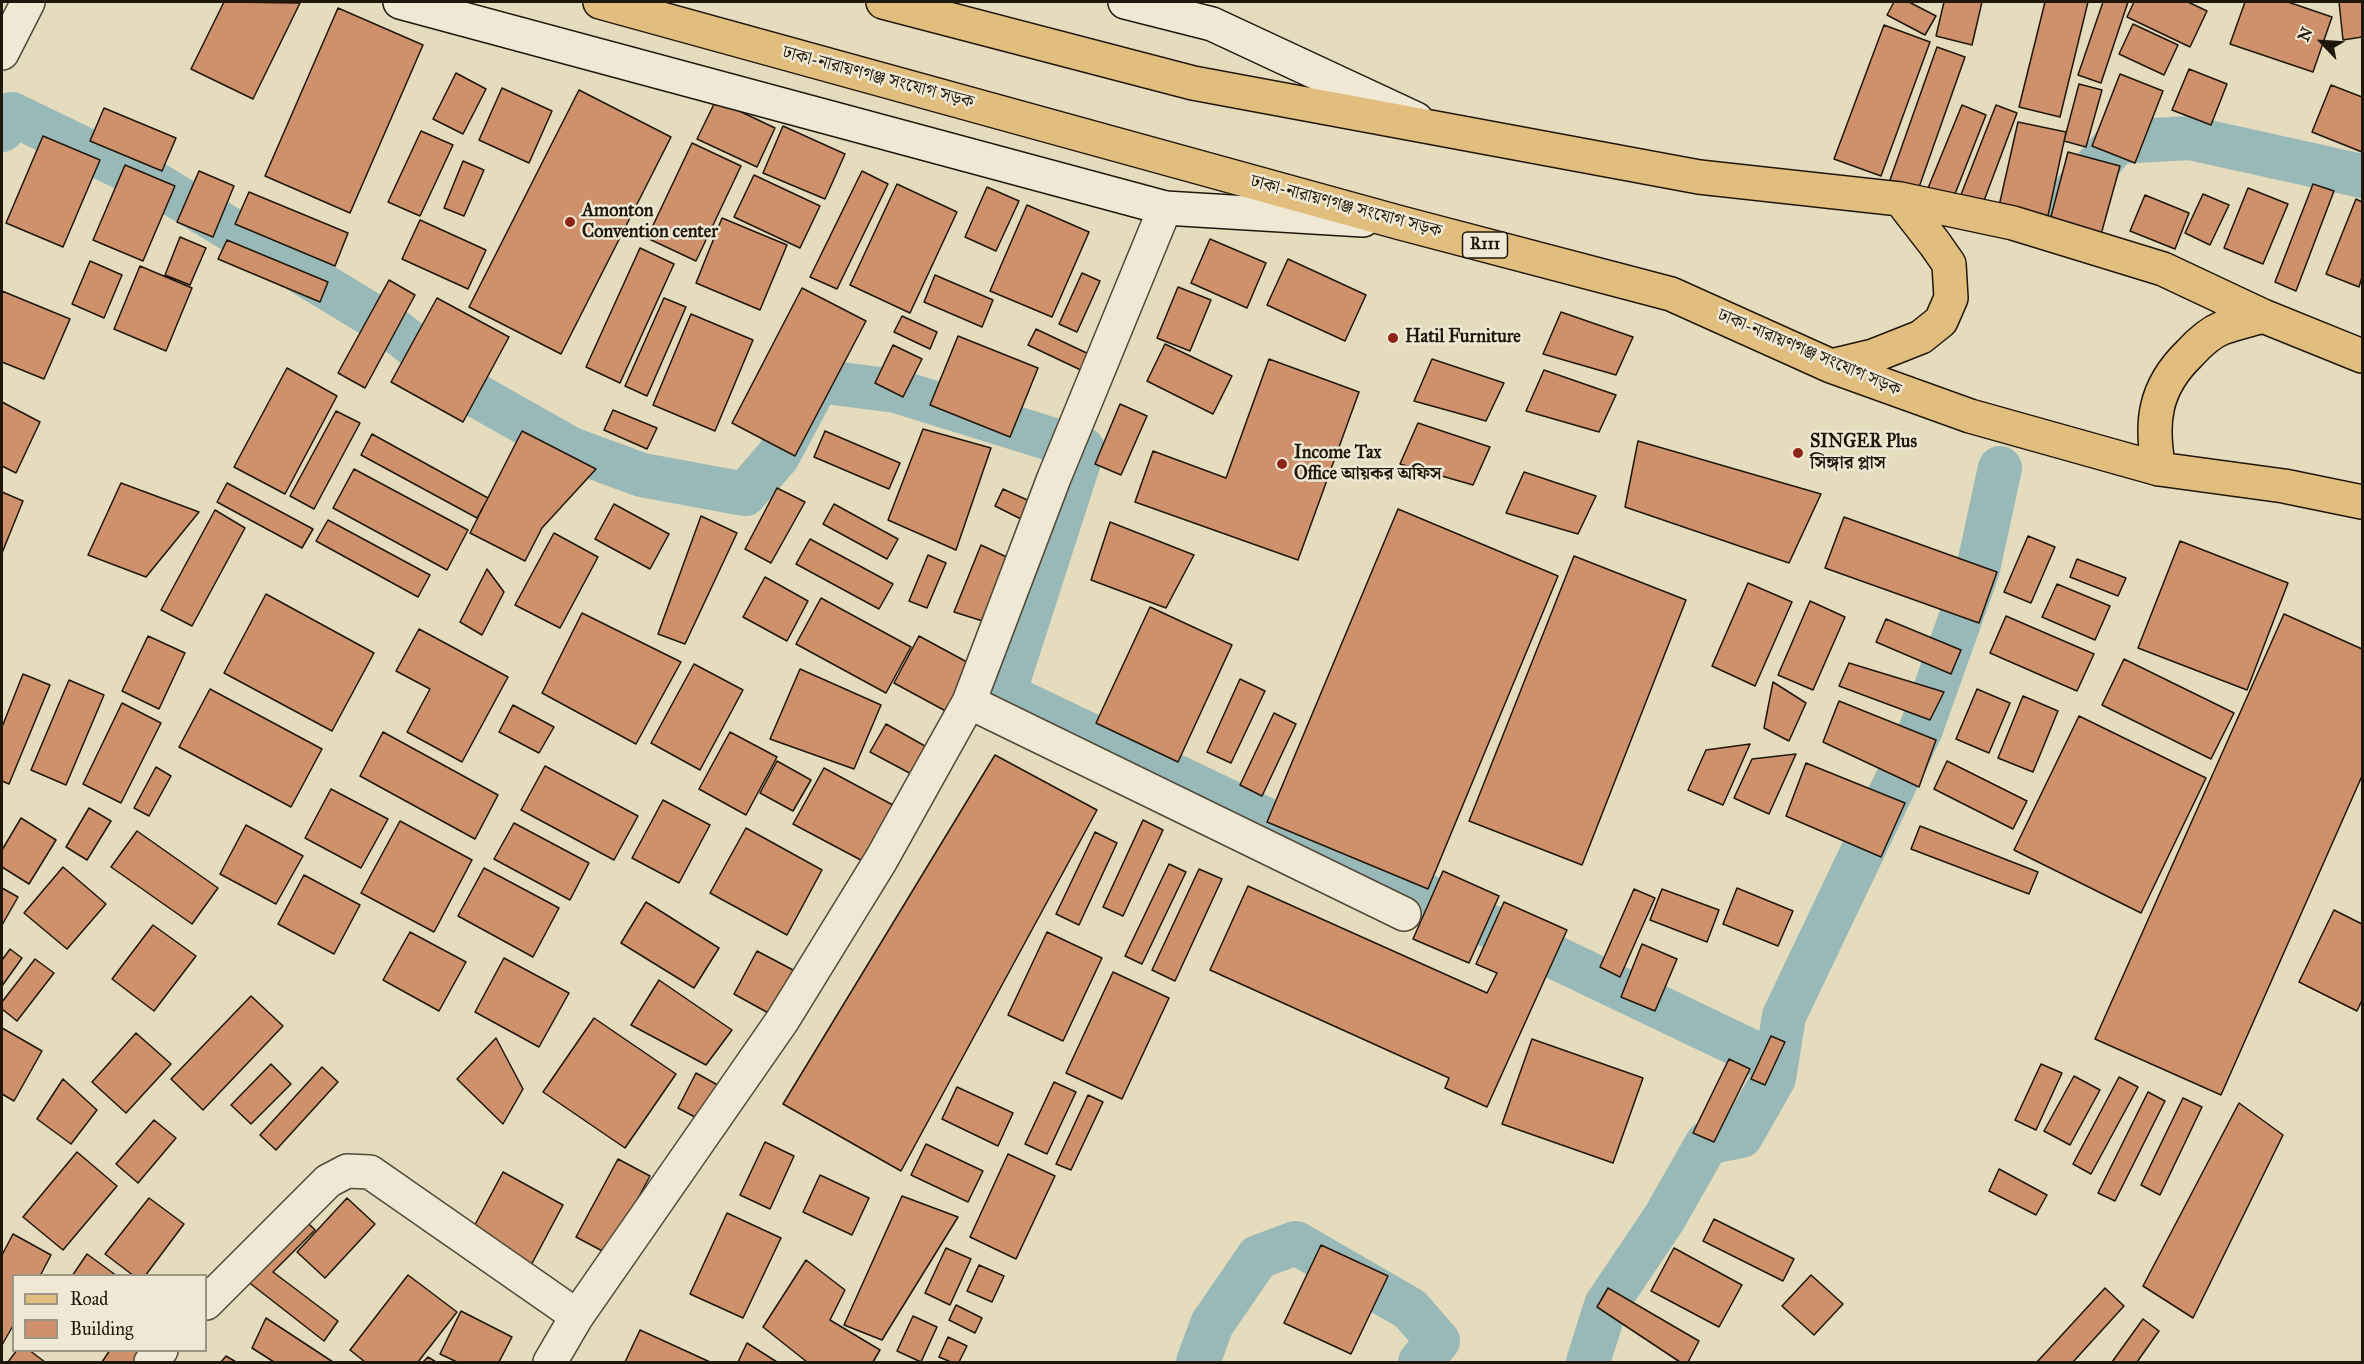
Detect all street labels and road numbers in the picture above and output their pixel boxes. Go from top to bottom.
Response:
street label: ঢাকা-নারায়ণগঞ্জ সংযোগ সড়ক [780,42,976,114]
street label: ঢাকা-নারায়ণগঞ্জ সংযোগ সড়ক [1248,171,1444,243]
road number: R111 [1462,232,1508,258]
street label: ঢাকা-নারায়ণগঞ্জ সংযোগ সড়ক [1714,305,1904,401]

